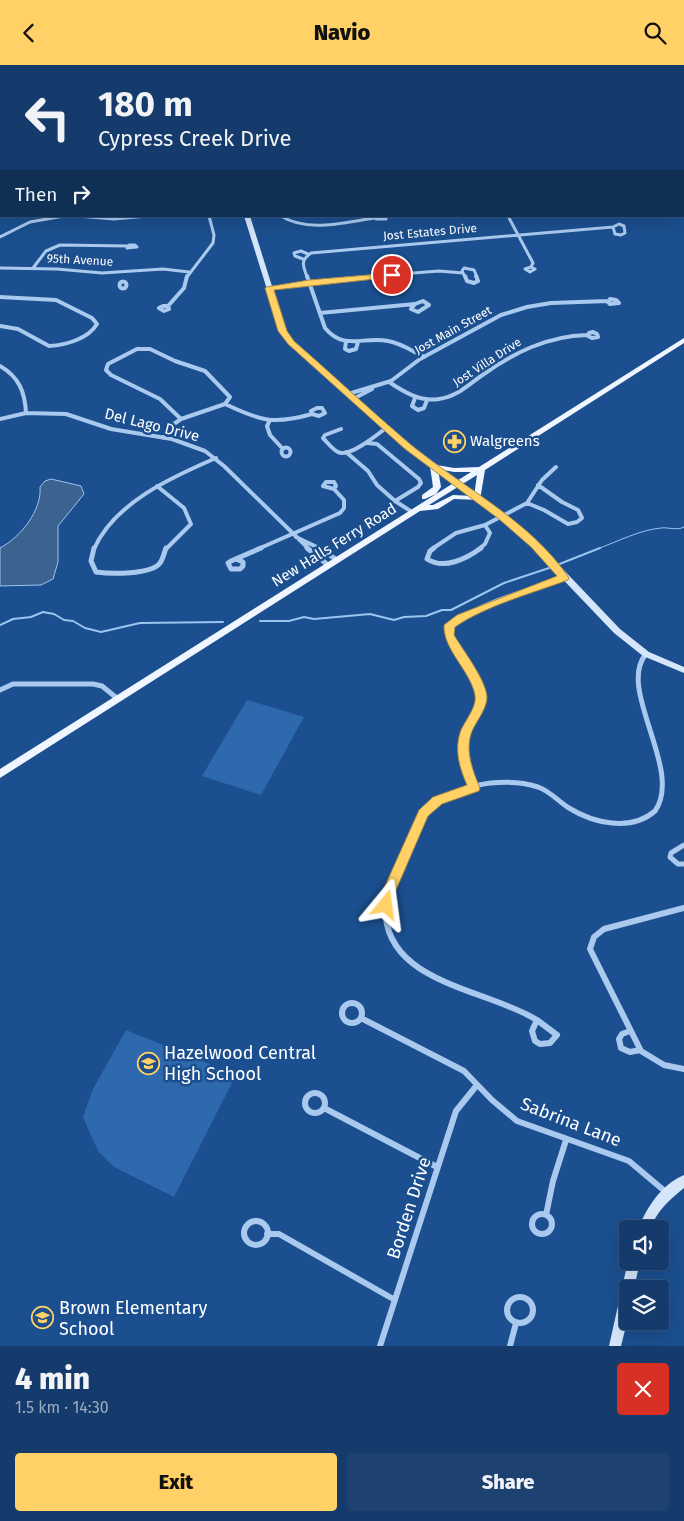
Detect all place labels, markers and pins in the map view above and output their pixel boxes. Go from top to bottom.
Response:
pin [371,254,413,296]
pharmacy icon: Walgreens [442,429,466,453]
place label: Walgreens [470,432,540,450]
place label: Hazelwood Central High School [164,1042,316,1085]
school or university icon: Hazelwood Central High School [136,1051,160,1075]
place label: Brown Elementary School [59,1297,207,1340]
school or university icon: Brown Elementary School [31,1306,55,1330]

